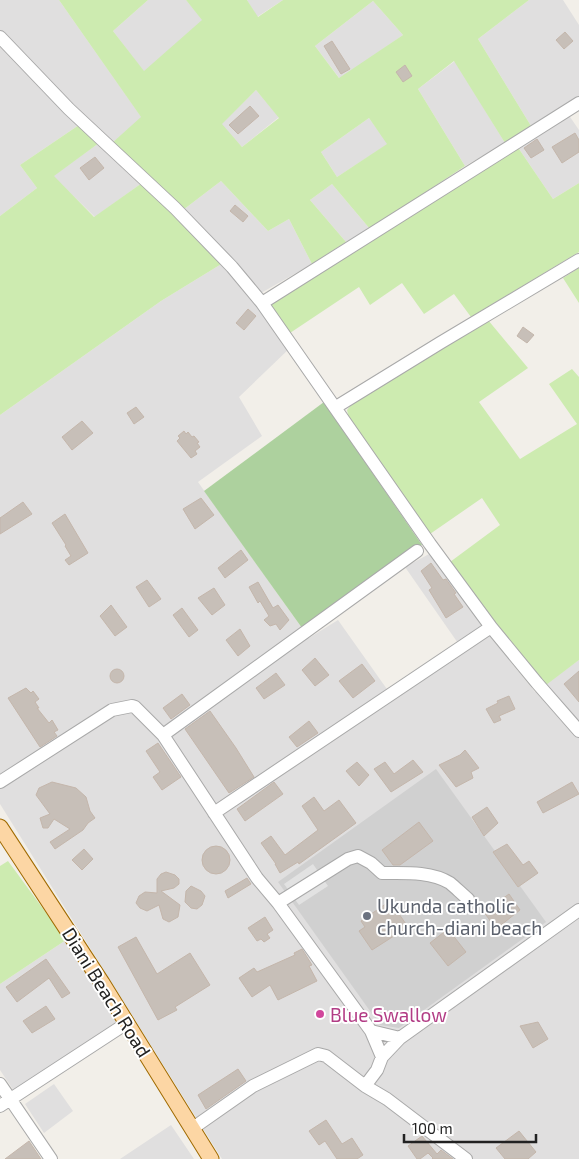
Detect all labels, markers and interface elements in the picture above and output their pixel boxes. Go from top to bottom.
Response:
place label: Ukunda catholic church-diani beach [377,894,542,939]
marker: Ukunda catholic church-diani beach [361,910,373,922]
street label: Diani Beach Road [58,923,156,1061]
place label: Blue Swallow [330,1003,447,1026]
marker: Blue Swallow [314,1008,326,1020]
scale bar [404,1112,536,1144]
text: 100 m [412,1119,453,1137]

